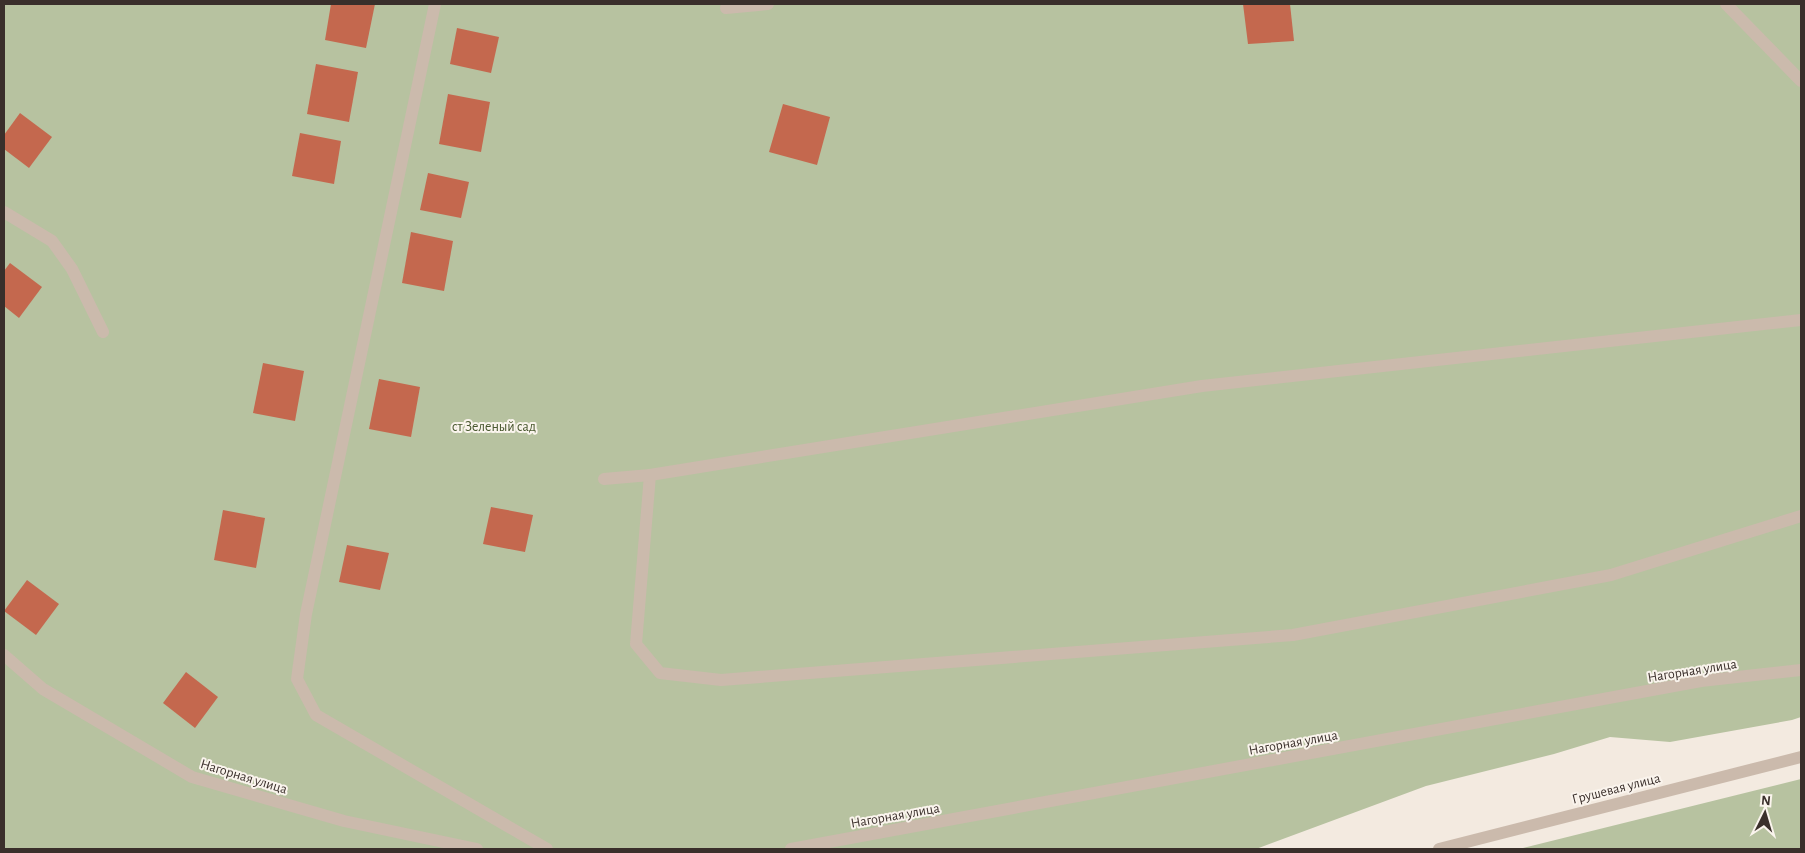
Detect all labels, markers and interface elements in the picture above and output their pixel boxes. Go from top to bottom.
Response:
park label: ст Зеленый сад [452,420,536,434]
street label: Нагорная улица [1647,657,1738,685]
street label: Нагорная улица [1248,728,1339,758]
street label: Нагорная улица [199,757,289,797]
street label: Грушевая улица [1571,771,1662,807]
north arrow [1740,788,1790,838]
text: N [1761,794,1772,808]
street label: Нагорная улица [850,801,941,831]

